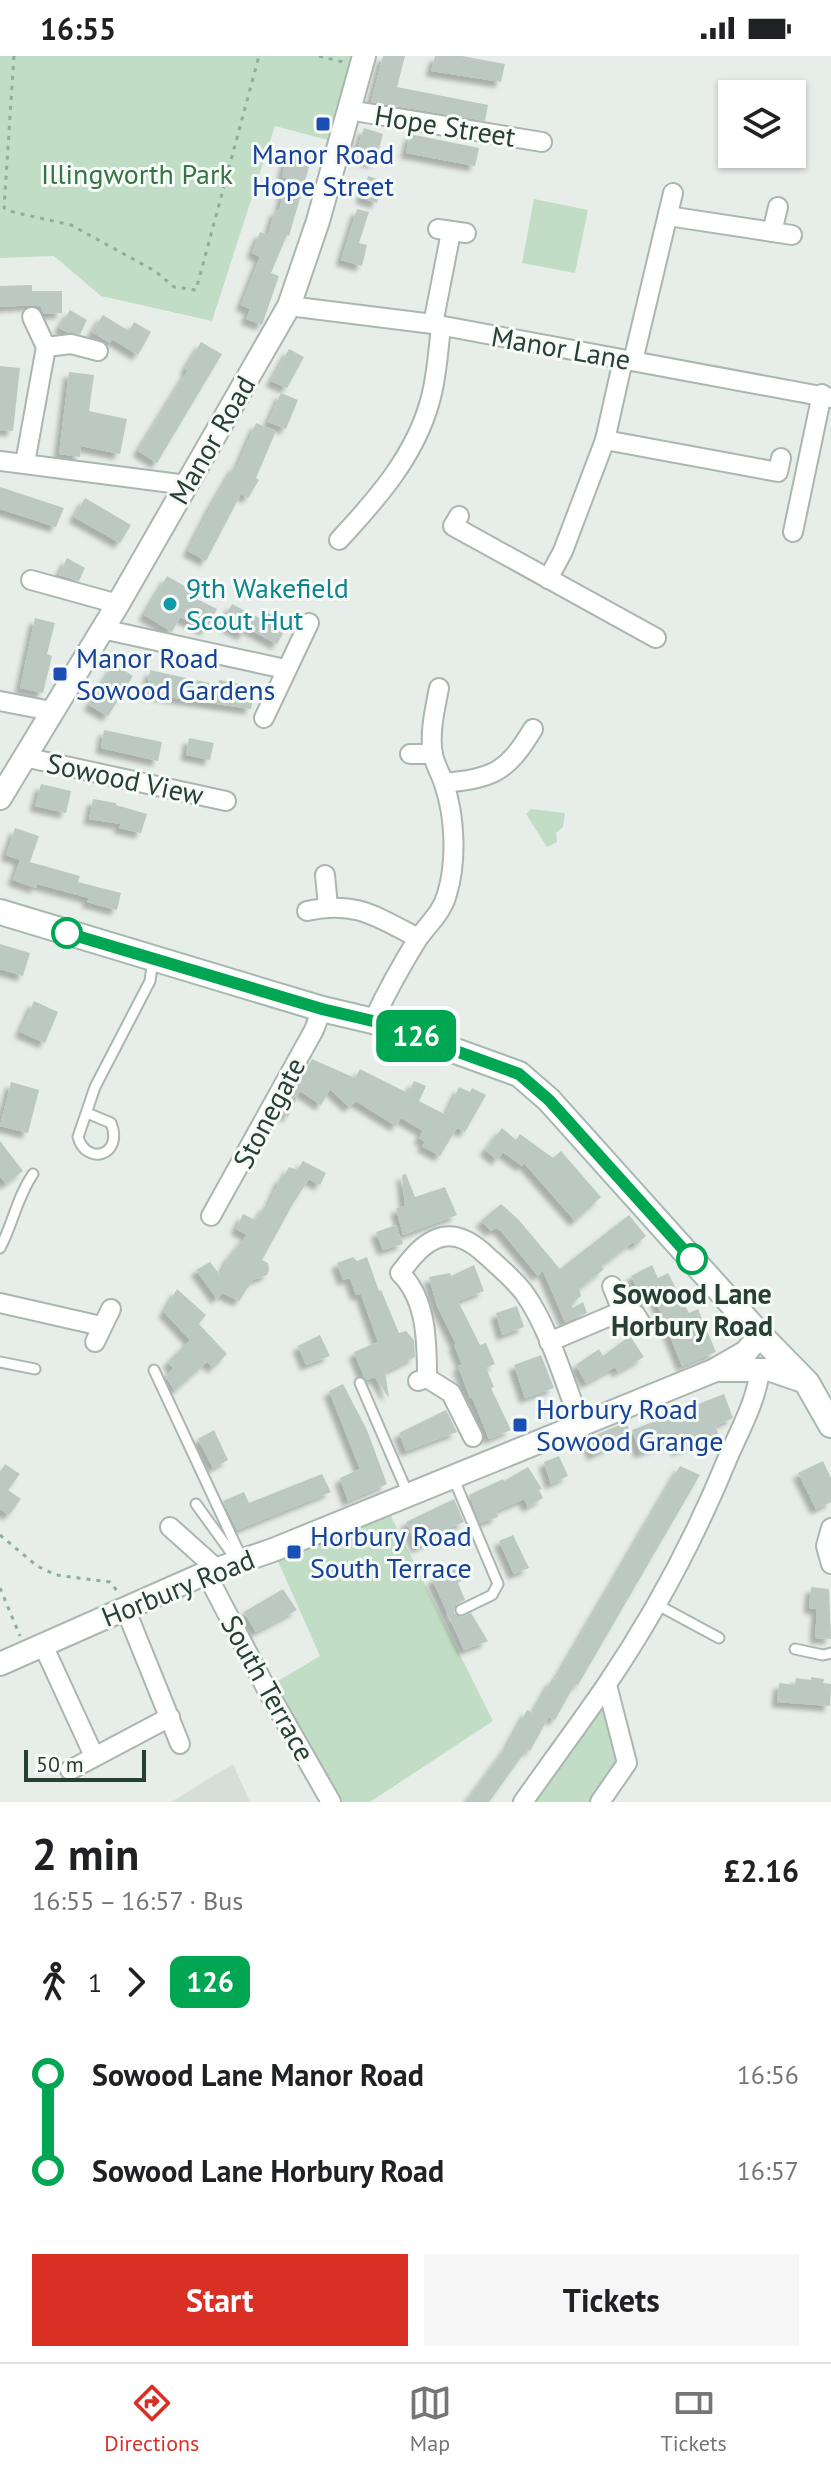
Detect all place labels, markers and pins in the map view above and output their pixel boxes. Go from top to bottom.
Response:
marker: Manor Road Hope Street [314,115,332,133]
place label: Manor Road Hope Street [252,135,395,204]
place label: 9th Wakefield Scout Hut [186,569,349,638]
marker: 9th Wakefield Scout Hut [161,595,179,613]
place label: Manor Road Sowood Gardens [76,639,275,708]
marker: Manor Road Sowood Gardens [51,665,69,683]
unlabelled marker [52,918,82,948]
marker: Sowood Lane Horbury Road [677,1244,707,1274]
place label: Sowood Lane Horbury Road [611,1275,773,1344]
place label: Horbury Road Sowood Grange [536,1390,724,1459]
marker: Horbury Road Sowood Grange [511,1416,529,1434]
place label: Horbury Road South Terrace [310,1517,472,1586]
marker: Horbury Road South Terrace [285,1543,303,1561]

